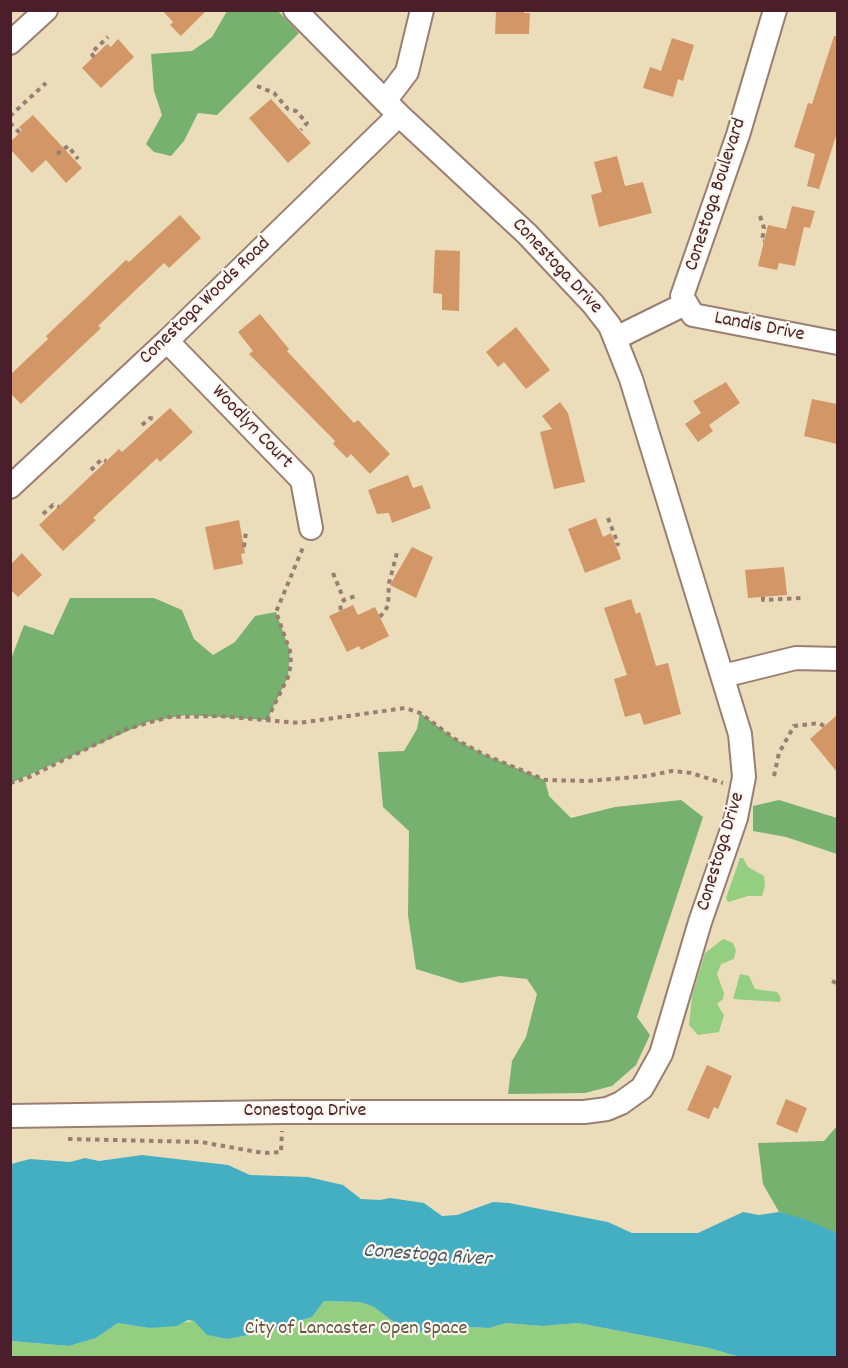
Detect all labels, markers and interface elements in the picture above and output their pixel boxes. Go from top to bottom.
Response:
street label: Conestoga Boulevard [681,116,753,274]
street label: Conestoga Drive [505,214,607,320]
street label: Conestoga Woods Road [135,233,277,371]
street label: Landis Drive [712,308,806,348]
street label: Woodlyn Court [205,381,297,475]
street label: Conestoga Drive [693,790,751,914]
street label: Conestoga Drive [244,1100,366,1124]
water label: Conestoga River [362,1240,492,1274]
park label: City of Lancaster Open Space [245,1318,467,1342]

